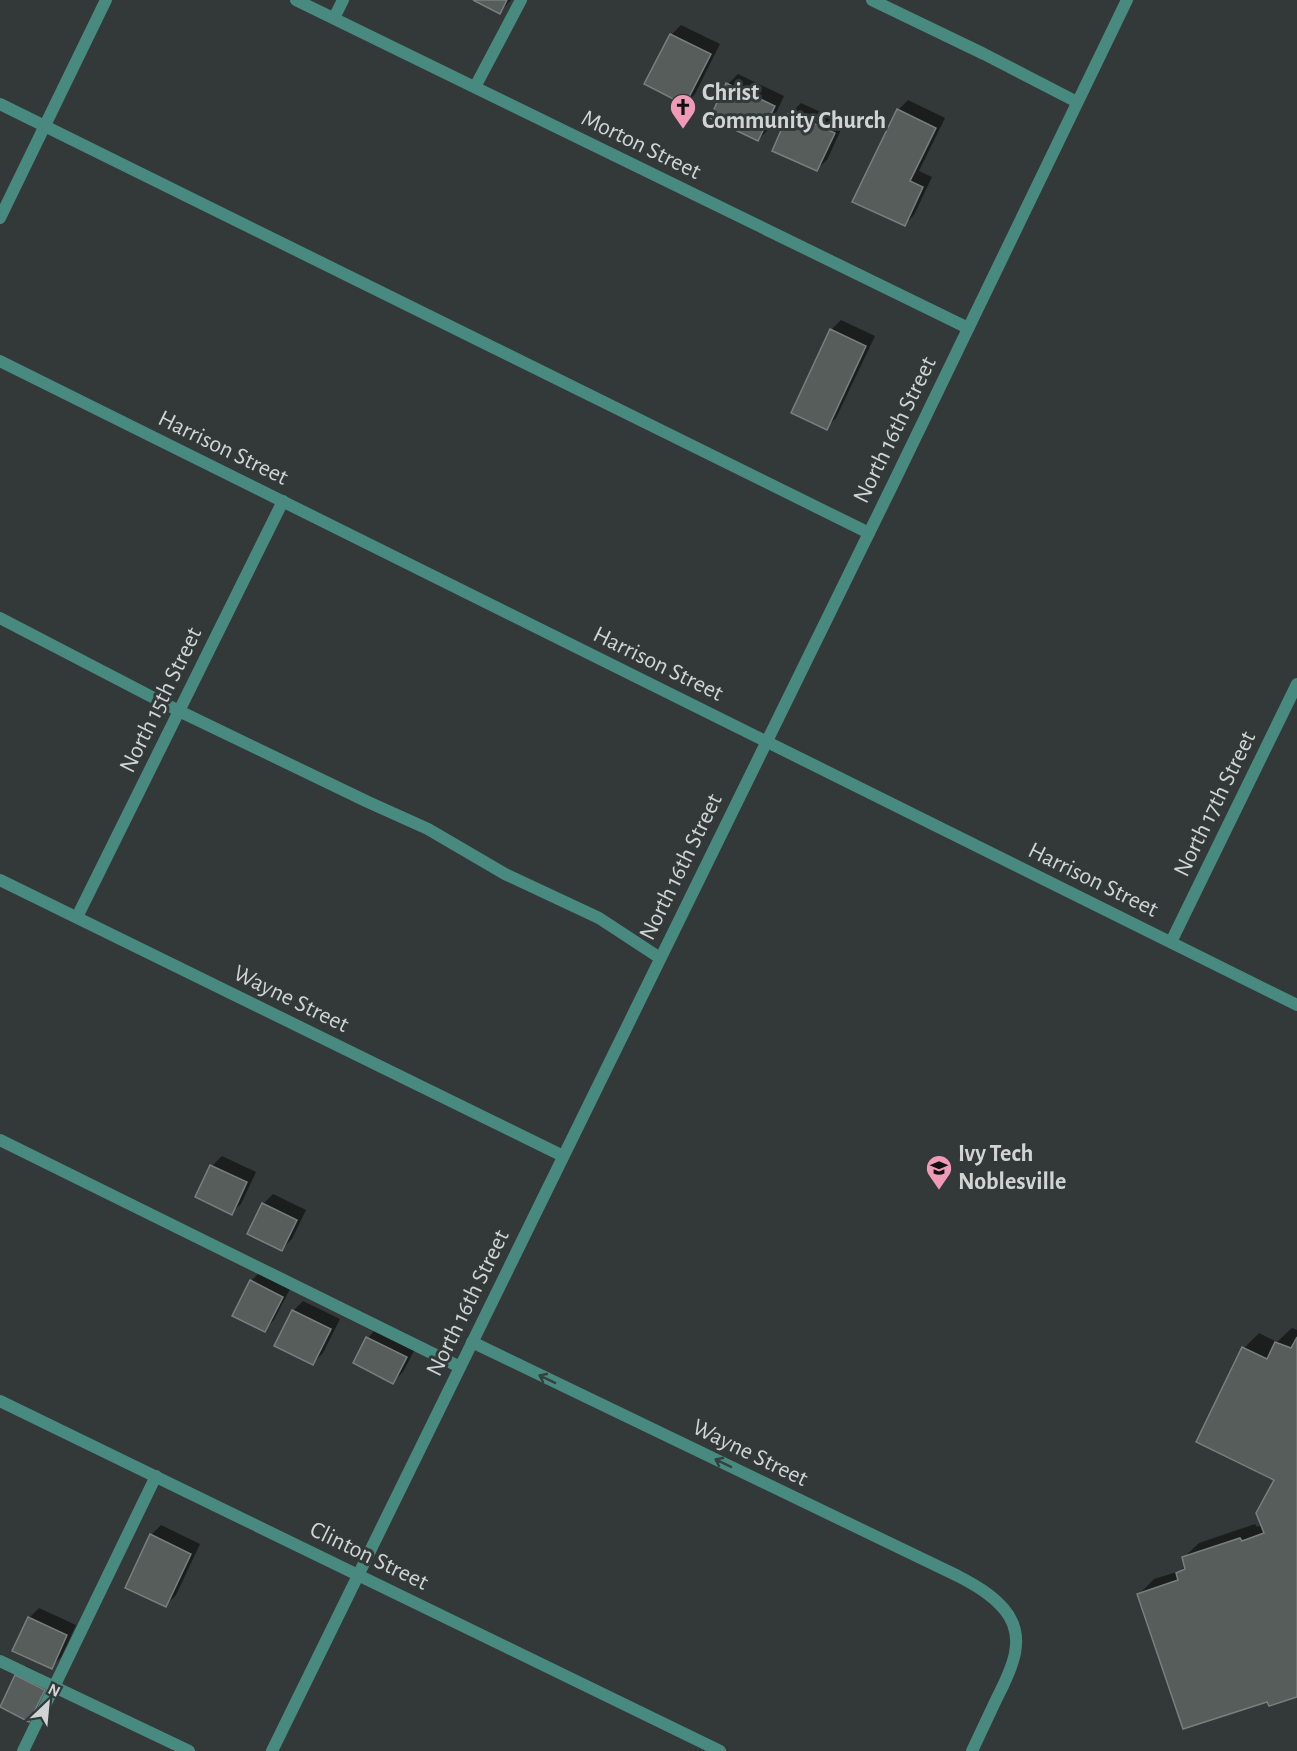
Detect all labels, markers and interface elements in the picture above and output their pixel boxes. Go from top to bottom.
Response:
place label: Christ Community Church [702,81,886,133]
church icon: Christ Community Church [668,92,698,130]
street label: Morton Street [578,106,705,184]
street label: North 16th Street [849,353,941,507]
street label: Harrison Street [154,406,292,490]
street label: Harrison Street [589,622,727,706]
street label: North 15th Street [116,623,207,776]
street label: North 17th Street [1170,727,1261,880]
street label: North 16th Street [635,790,727,944]
street label: Harrison Street [1024,838,1162,922]
street label: Wayne Street [230,961,353,1037]
place label: Ivy Tech Noblesville [958,1142,1066,1194]
school or university icon: Ivy Tech Noblesville [924,1153,954,1191]
street label: North 16th Street [422,1226,514,1380]
one-way arrow [539,1372,557,1384]
street label: Wayne Street [689,1415,812,1491]
one-way arrow [714,1457,732,1469]
street label: Clinton Street [306,1517,432,1595]
north arrow [18,1673,78,1733]
text: N [46,1681,63,1700]

